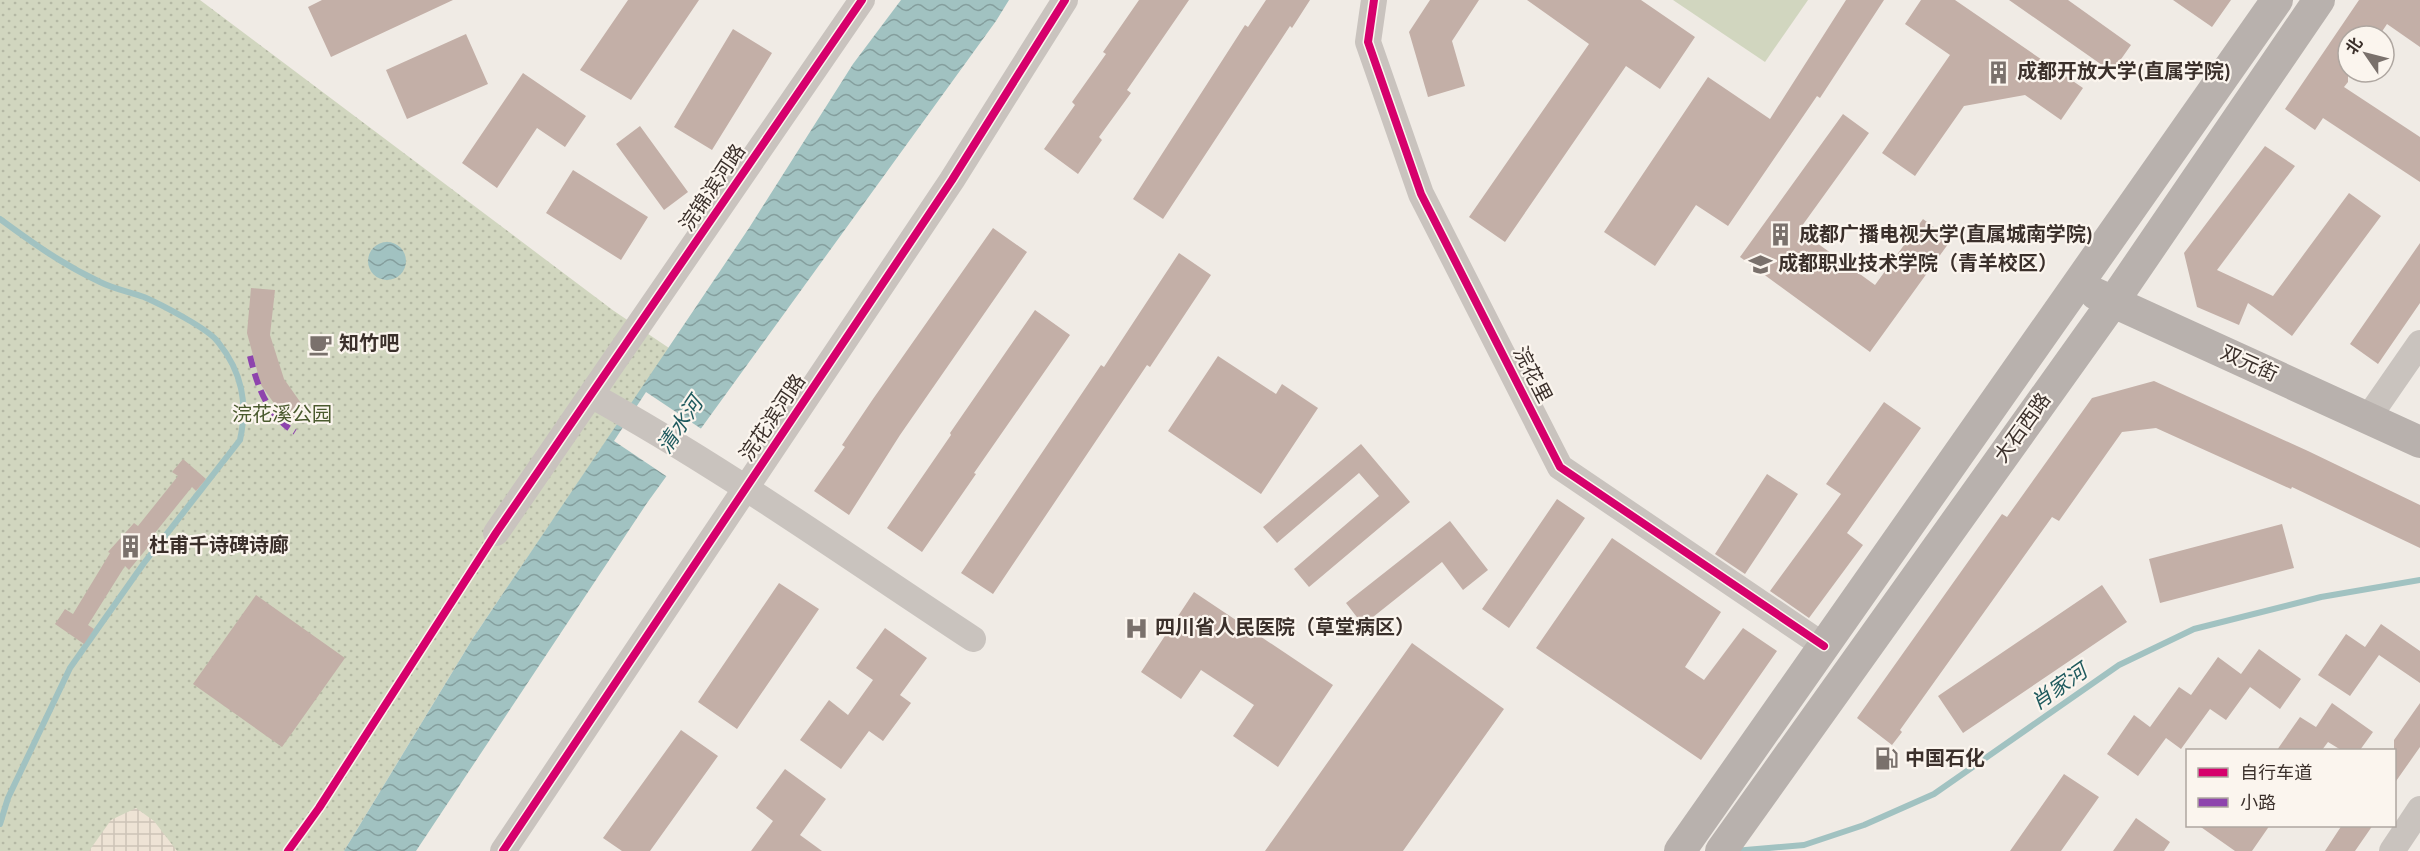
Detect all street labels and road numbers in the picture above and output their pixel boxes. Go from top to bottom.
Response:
street label: 浣锦滨河路 [673,139,753,237]
street label: 双元街 [2216,339,2282,389]
street label: 浣花里 [1506,342,1558,408]
street label: 浣花滨河路 [733,369,813,467]
street label: 大石西路 [1988,387,2058,469]

